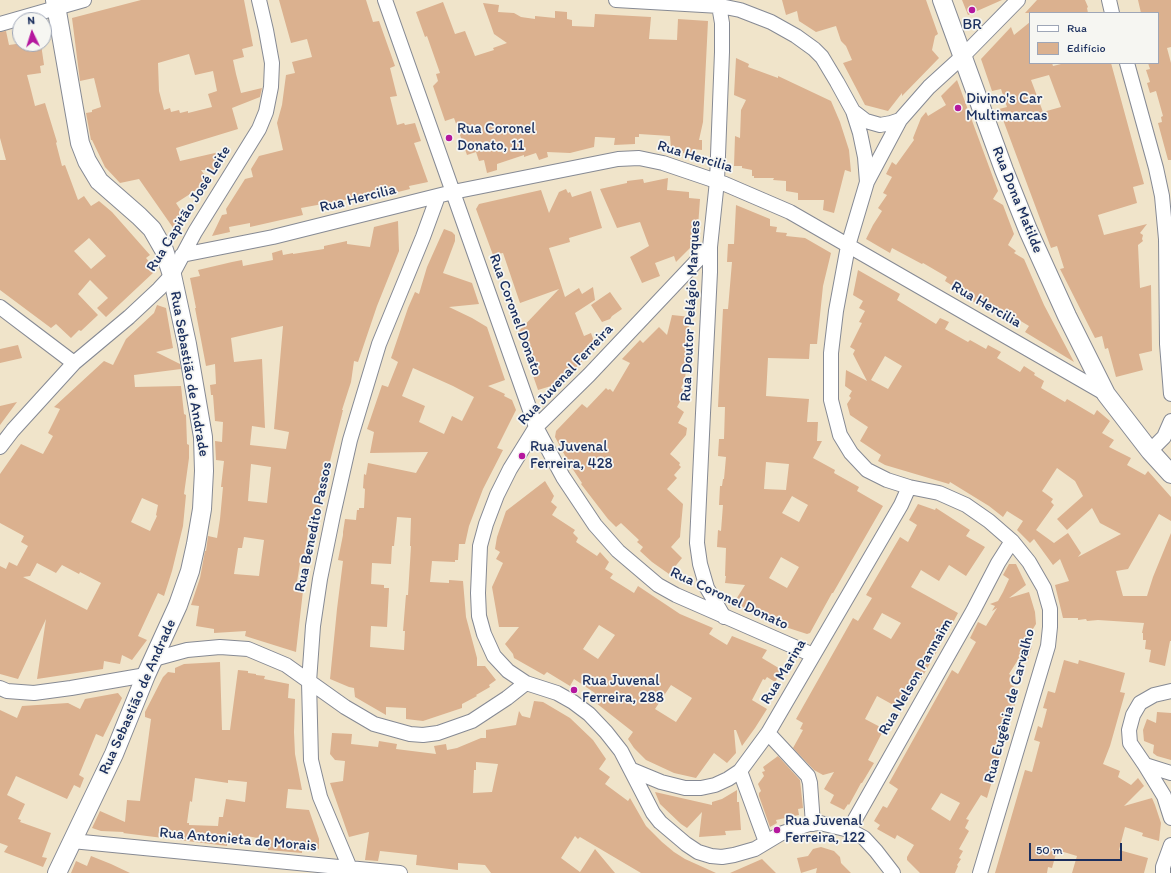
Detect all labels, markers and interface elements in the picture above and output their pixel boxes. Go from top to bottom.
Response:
marker: BR [967,5,977,15]
north arrow [12,12,52,52]
legend [1029,12,1159,64]
text: N [27,14,35,27]
place label: BR [963,16,981,34]
text: Rua [1067,21,1087,35]
text: Edifício [1067,41,1106,55]
place label: Divino's Car Multimarcas [966,90,1048,125]
marker: Divino's Car Multimarcas [953,103,963,113]
place label: Rua Coronel Donato, 11 [457,120,535,155]
marker: Rua Coronel Donato, 11 [444,133,454,143]
street label: Rua Hercilia [655,137,735,177]
street label: Rua Capitão José Leite [143,143,235,275]
street label: Rua Dona Matilde [987,144,1047,256]
street label: Rua Hercilia [318,181,398,217]
street label: Rua Doutor Pelágio Marques [677,220,705,402]
street label: Rua Coronel Donato [485,252,545,378]
street label: Rua Hercilia [948,278,1024,332]
street label: Rua Sebastião de Andrade [166,290,212,458]
street label: Rua Juvenal Ferreira [515,321,617,429]
place label: Rua Juvenal Ferreira, 428 [530,438,613,473]
marker: Rua Juvenal Ferreira, 428 [517,451,527,461]
street label: Rua Benedito Passos [291,460,337,594]
street label: Rua Coronel Donato [667,564,791,634]
street label: Rua Nelson Pannaim [875,615,957,739]
street label: Rua Sebastião de Andrade [96,617,180,777]
street label: Rua Eugênia de Carvalho [981,627,1039,785]
street label: Rua Marina [757,636,811,708]
place label: Rua Juvenal Ferreira, 288 [582,672,664,707]
marker: Rua Juvenal Ferreira, 288 [569,685,579,695]
place label: Rua Juvenal Ferreira, 122 [785,812,865,847]
street label: Rua Antonieta de Morais [159,824,317,856]
marker: Rua Juvenal Ferreira, 122 [772,825,782,835]
scale bar [1031,835,1124,861]
text: 50 m [1036,843,1062,857]

